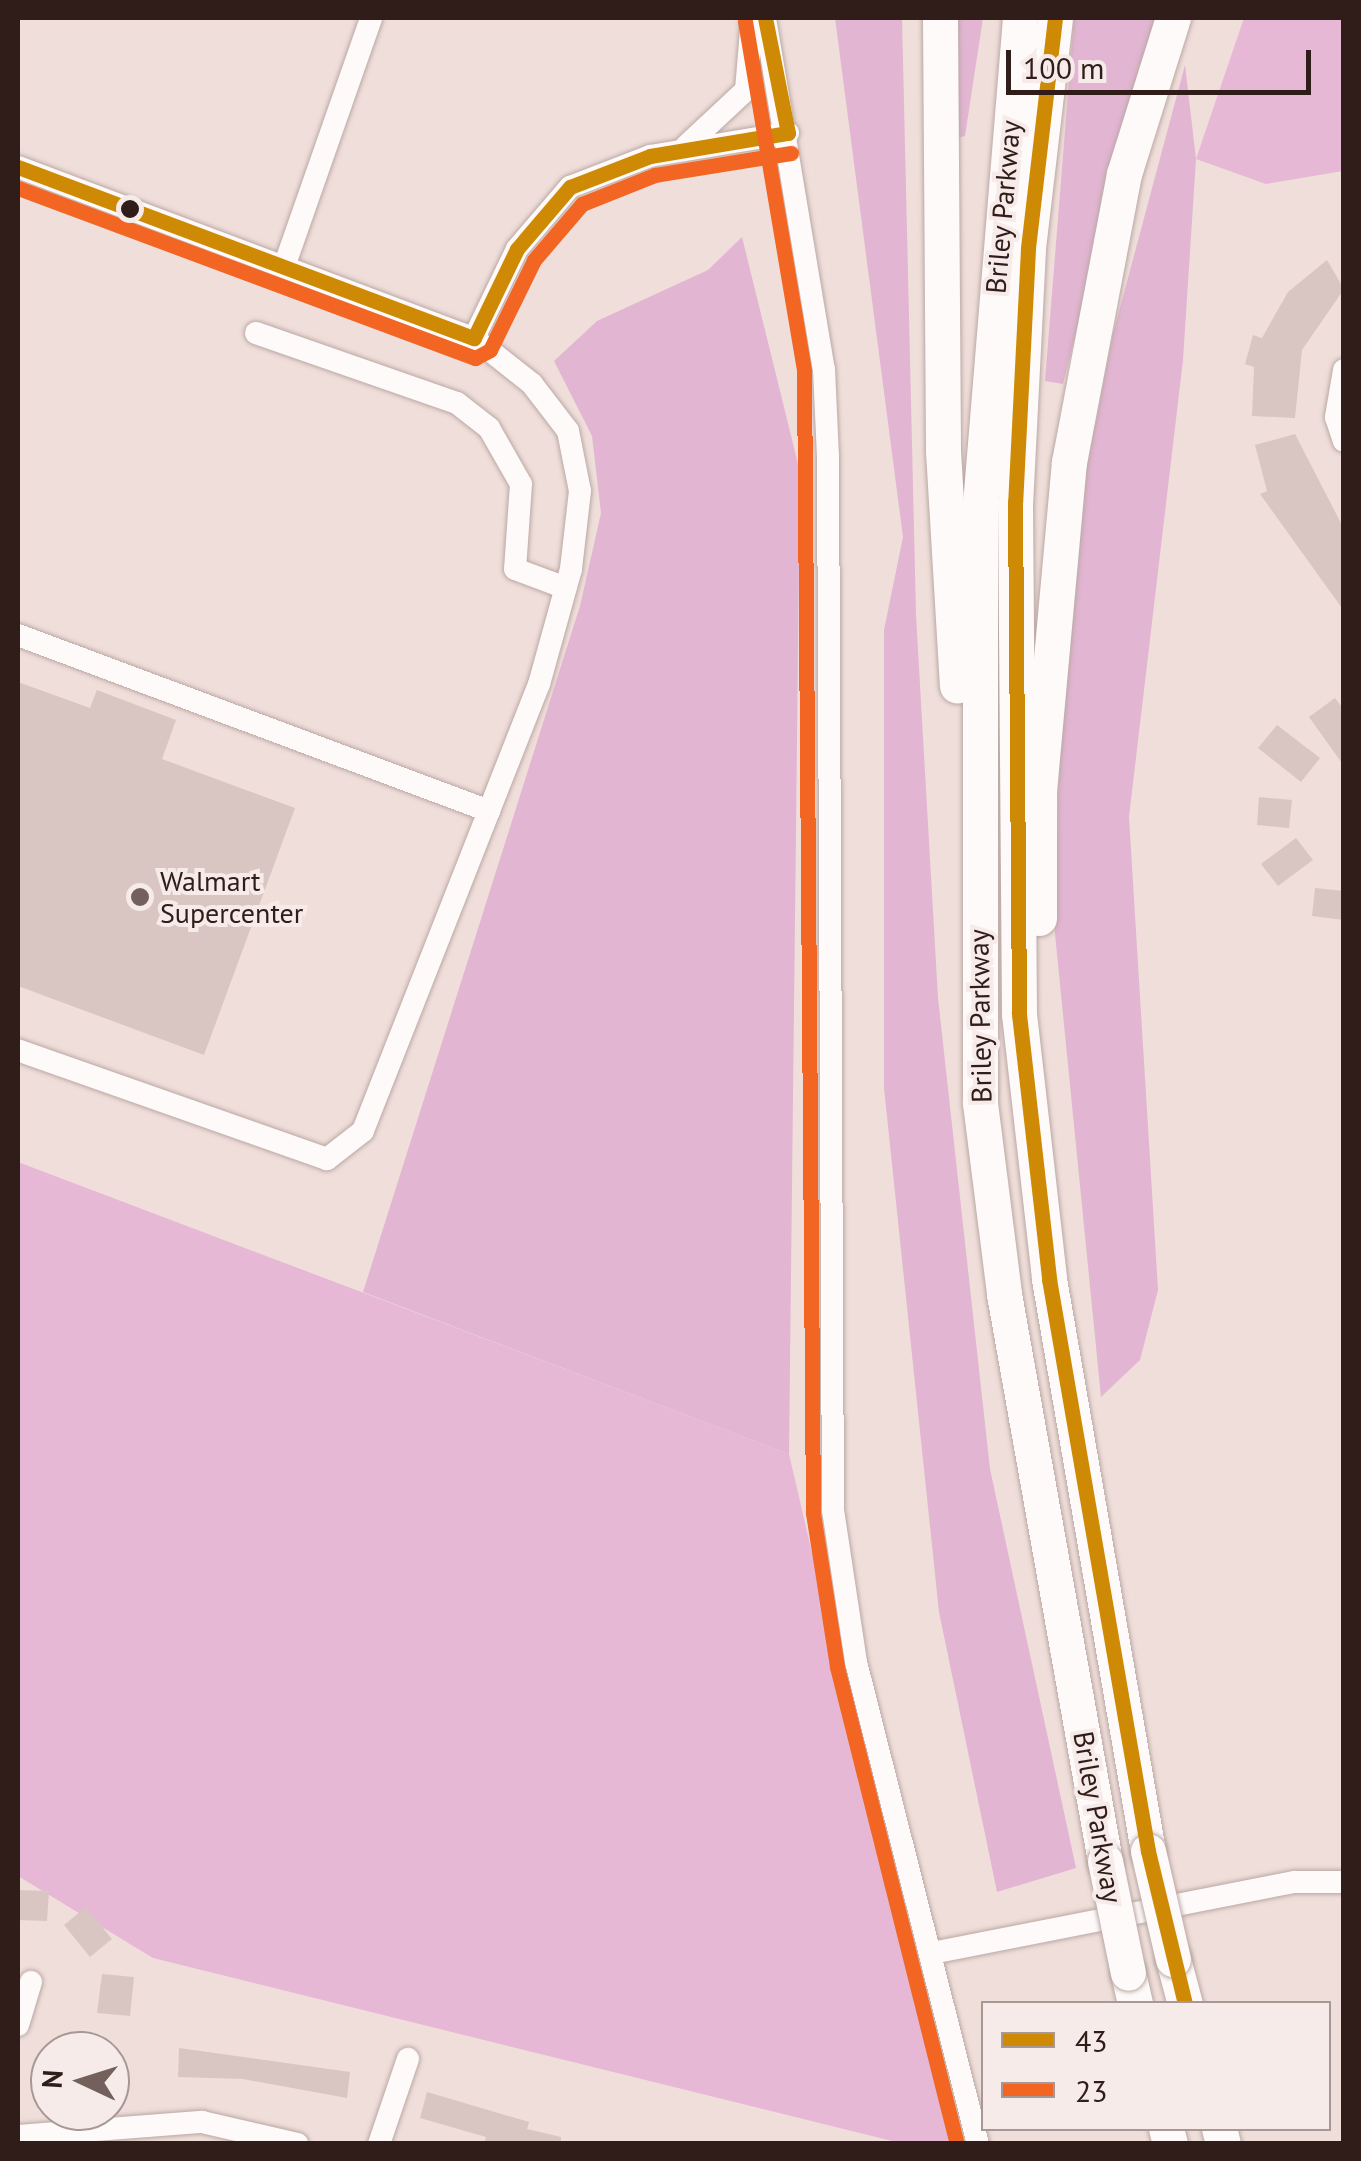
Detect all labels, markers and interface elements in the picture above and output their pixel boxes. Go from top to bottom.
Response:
scale bar [1011,30,1316,92]
text: 100 m [1023,48,1104,87]
street label: Briley Parkway [979,119,1027,295]
unlabelled marker [120,199,140,219]
place label: Walmart Supercenter [160,864,303,930]
marker: Walmart Supercenter [129,886,151,908]
street label: Briley Parkway [962,928,998,1104]
street label: Briley Parkway [1066,1728,1130,1906]
legend [981,2001,1331,2131]
text: 43 [1075,2021,1108,2060]
north arrow [30,2031,130,2131]
text: N [32,2069,71,2089]
text: 23 [1075,2071,1108,2110]

